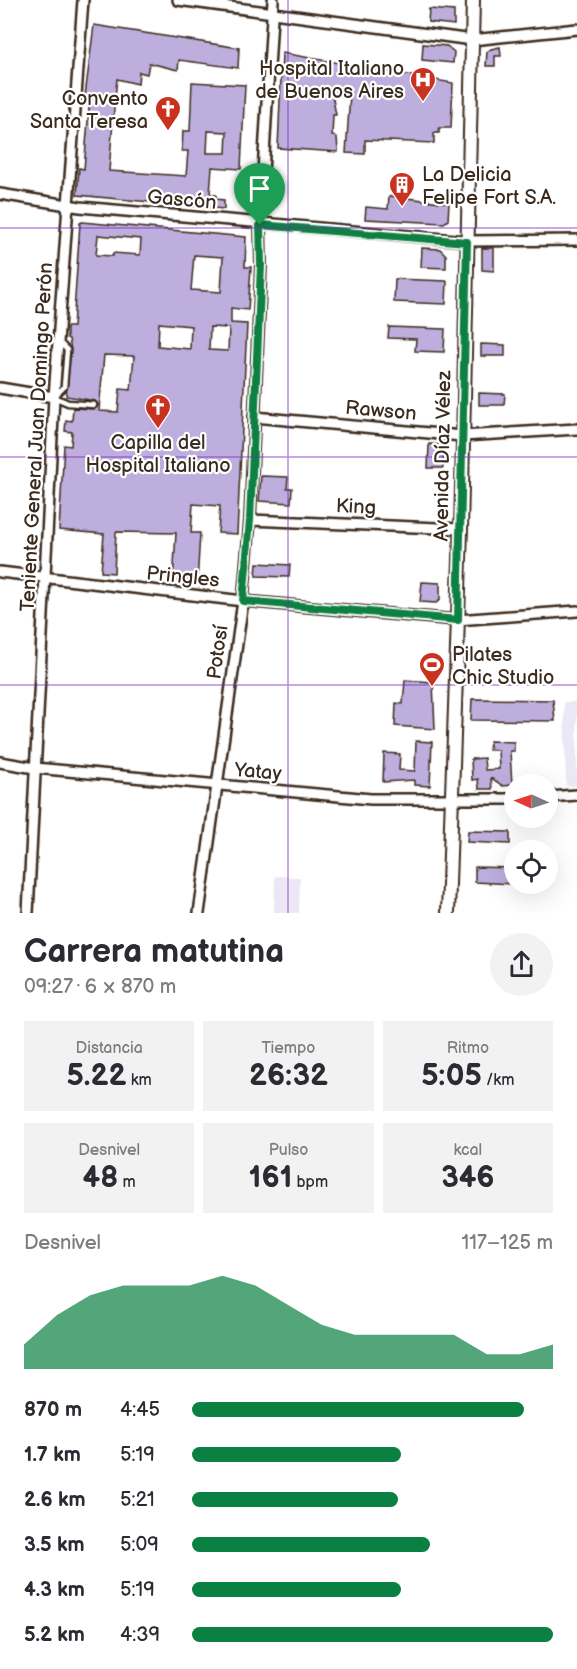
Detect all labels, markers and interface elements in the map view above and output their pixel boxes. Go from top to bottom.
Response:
place label: Hospital Italiano de Buenos Aires [255,57,404,104]
hospital icon: Hospital Italiano de Buenos Aires [408,65,438,103]
place label: Convento Santa Teresa [30,87,148,134]
church icon: Convento Santa Teresa [153,94,183,132]
pin [234,163,285,225]
place label: La Delicia Felipe Fort S.A. [422,163,556,210]
building icon: La Delicia Felipe Fort S.A. [387,170,417,208]
icon: arrive [243,172,276,205]
street label: Gascón [146,185,218,215]
street label: Teniente General Juan Domingo Perón [16,262,58,612]
street label: Avenida Díaz Vélez [430,370,456,542]
church icon: Capilla del Hospital Italiano [143,392,173,430]
street label: Rawson [344,396,418,426]
place label: Capilla del Hospital Italiano [85,431,231,478]
street label: King [335,494,377,520]
street label: Pringles [145,561,221,593]
street label: Potosí [202,623,234,681]
place label: Pilates Chic Studio [452,643,554,690]
sports icon: Pilates Chic Studio [417,650,447,688]
street label: Yatay [232,758,282,786]
north arrow [504,774,558,828]
map controls [504,774,558,894]
button: locate [504,840,558,894]
text: Carrera matutina [24,932,284,972]
button: share [490,933,553,996]
text: 09:27 · 6 × 870 m [24,975,176,999]
text: Distancia [76,1039,143,1058]
text: Tiempo [262,1039,315,1058]
text: Ritmo [447,1039,489,1058]
text: 5.22 [67,1058,126,1094]
text: 26:32 [249,1058,328,1094]
text: 5:05 [421,1058,482,1094]
text: km [126,1071,152,1090]
text: /km [482,1071,514,1090]
text: Desnivel [78,1141,140,1160]
text: Pulso [269,1141,308,1160]
text: kcal [453,1141,482,1160]
text: 48 [83,1160,118,1196]
text: 161 [249,1160,292,1196]
text: 346 [441,1160,495,1196]
text: m [118,1173,136,1192]
text: bpm [292,1173,328,1192]
text: Desnivel [24,1231,101,1255]
text: 117–125 m [462,1231,553,1255]
text: 870 m [24,1398,82,1422]
text: 4:45 [120,1398,160,1422]
text: 1.7 km [24,1443,81,1467]
text: 5:19 [120,1443,155,1467]
text: 2.6 km [24,1488,85,1512]
text: 5:21 [120,1488,155,1512]
text: 3.5 km [24,1533,85,1557]
text: 5:09 [120,1533,159,1557]
text: 4.3 km [24,1578,85,1602]
text: 5:19 [120,1578,155,1602]
text: 5.2 km [24,1623,85,1647]
text: 4:39 [120,1623,160,1647]

